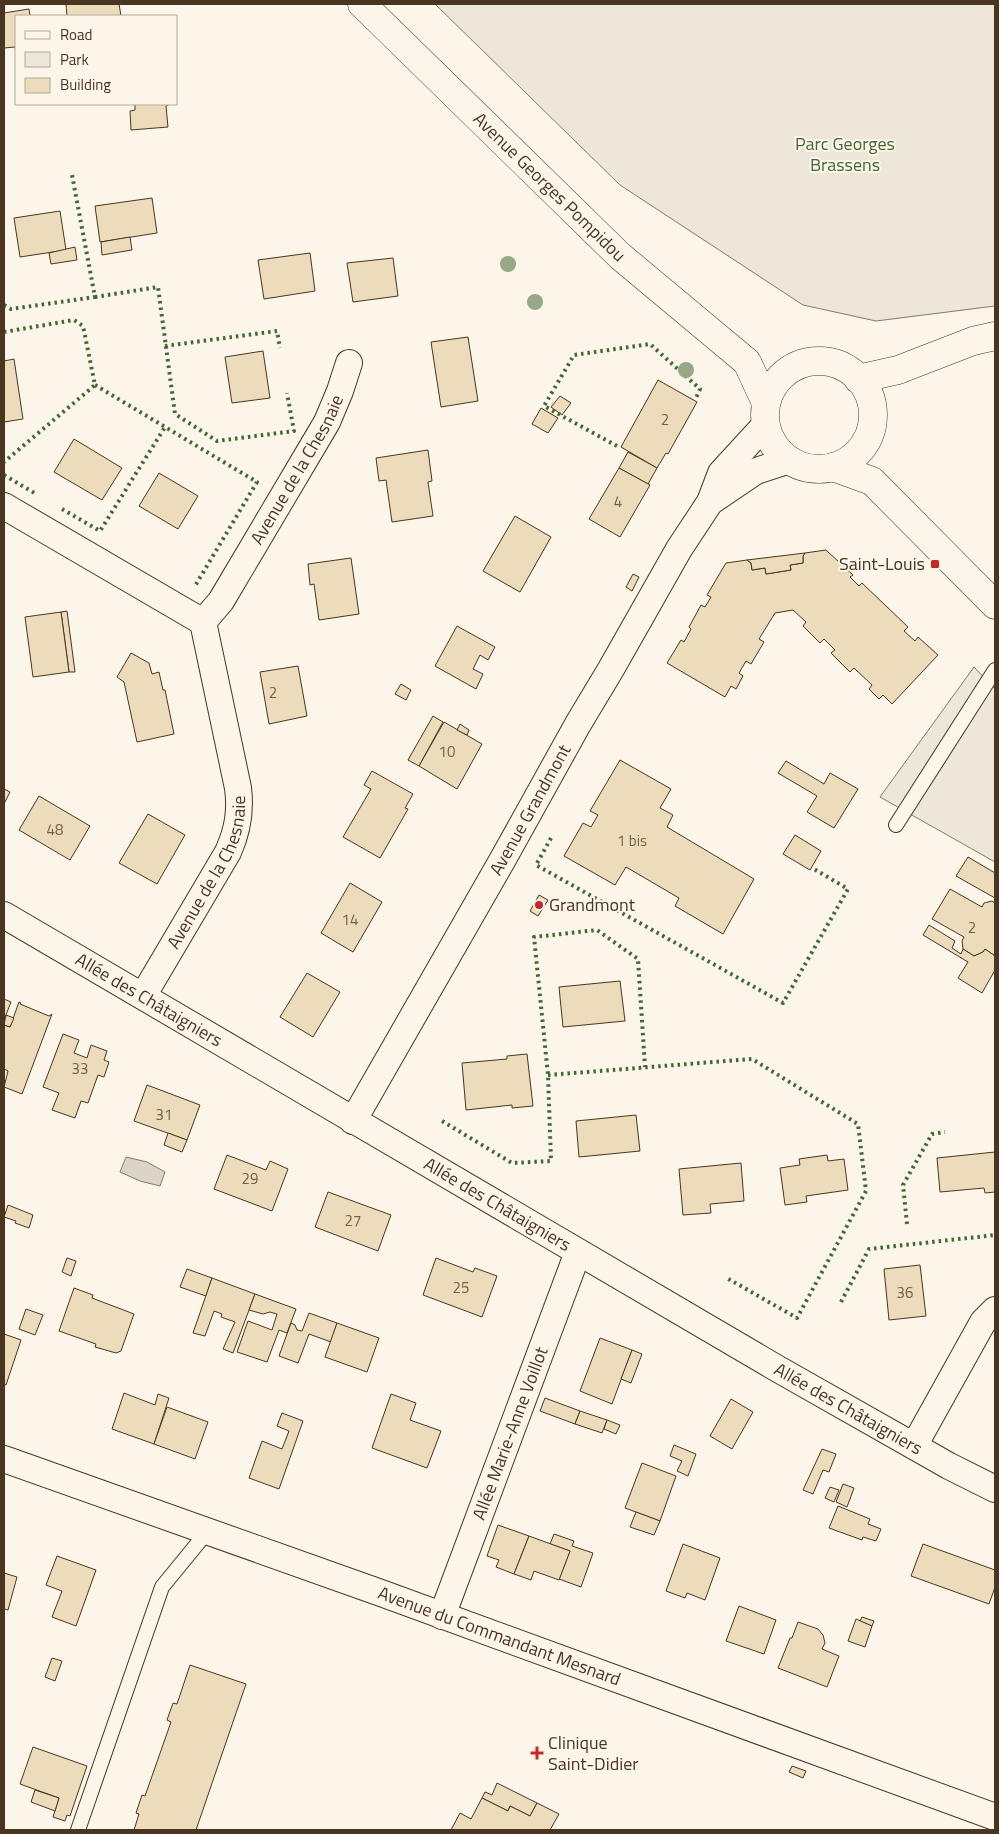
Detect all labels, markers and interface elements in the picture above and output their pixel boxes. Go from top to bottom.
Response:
legend [15,15,178,105]
text: Road [60,23,92,46]
text: Park [60,48,89,71]
text: Building [60,73,111,96]
street label: Avenue Georges Pompidou [467,106,632,268]
park label: Parc Georges Brassens [795,130,895,178]
street label: Avenue de la Chesnaie [243,390,350,549]
house number: 2 [661,408,669,431]
house number: 4 [614,490,622,513]
place label: Saint-Louis [839,550,925,577]
marker: Saint-Louis [929,558,941,570]
house number: 2 [269,681,277,704]
street label: Avenue Grandmont [482,739,577,880]
house number: 10 [439,740,455,763]
street label: Avenue de la Chesnaie [160,795,252,954]
house number: 48 [47,818,63,841]
house number: 1 bis [617,829,647,852]
place label: Grandmont [549,891,636,918]
marker: Grandmont [533,899,545,911]
house number: 14 [342,908,358,931]
house number: 2 [968,916,976,939]
street label: Allée des Châtaigniers [70,946,228,1053]
house number: 33 [72,1057,88,1080]
house number: 31 [156,1103,172,1126]
street label: Allée des Châtaigniers [419,1150,576,1258]
house number: 29 [242,1167,258,1190]
house number: 27 [345,1209,361,1232]
house number: 25 [453,1276,469,1299]
house number: 36 [897,1281,913,1304]
street label: Allée Marie-Anne Voillot [465,1342,555,1524]
street label: Allée des Châtaigniers [769,1356,928,1461]
street label: Avenue du Commandant Mesnard [374,1579,625,1692]
place label: Clinique Saint-Didier [548,1729,638,1777]
marker: Clinique Saint-Didier [530,1746,544,1760]

